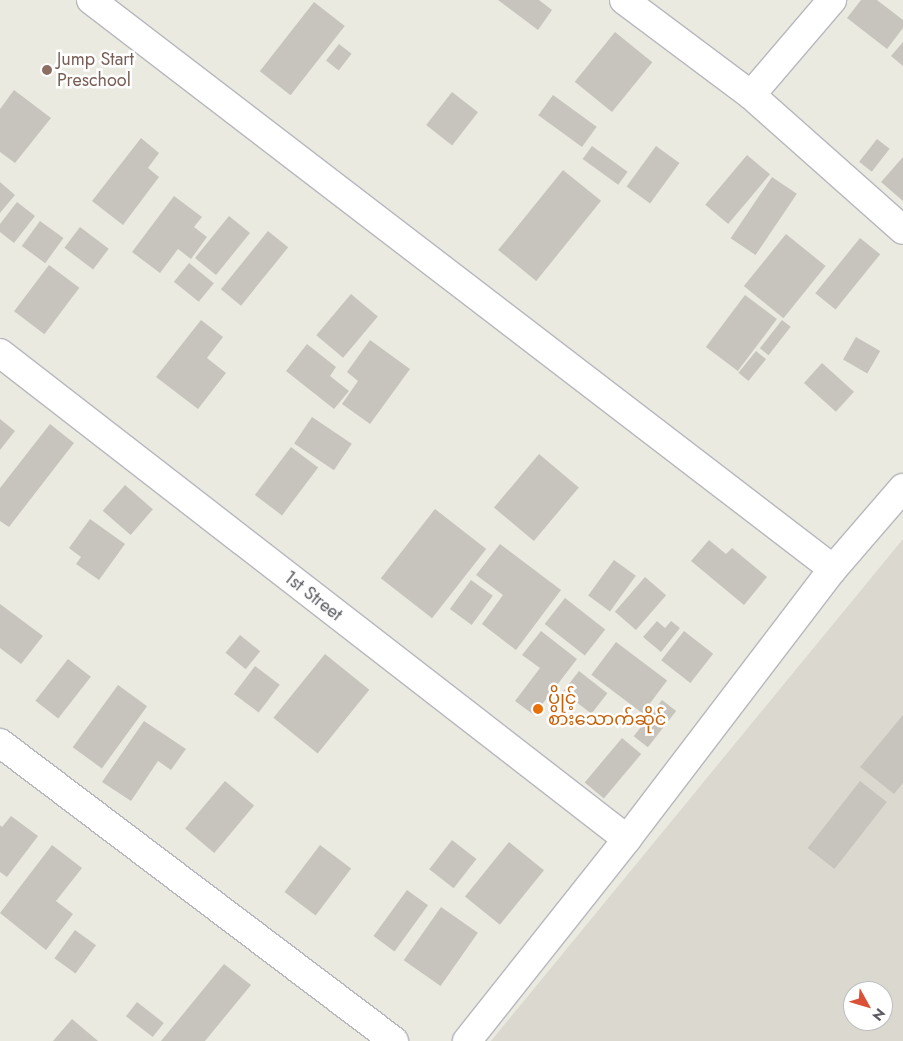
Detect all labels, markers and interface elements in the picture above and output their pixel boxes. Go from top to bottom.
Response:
place label: Jump Start Preschool [57,49,134,92]
marker: Jump Start Preschool [41,64,53,76]
street label: 1st Street [280,567,346,625]
place label: ပွိုင့် စားသောက်ဆိုင် [548,688,666,731]
marker: ပွိုင့် စားသောက်ဆိုင် [532,703,544,715]
north arrow [843,981,893,1031]
text: N [868,1004,890,1025]

